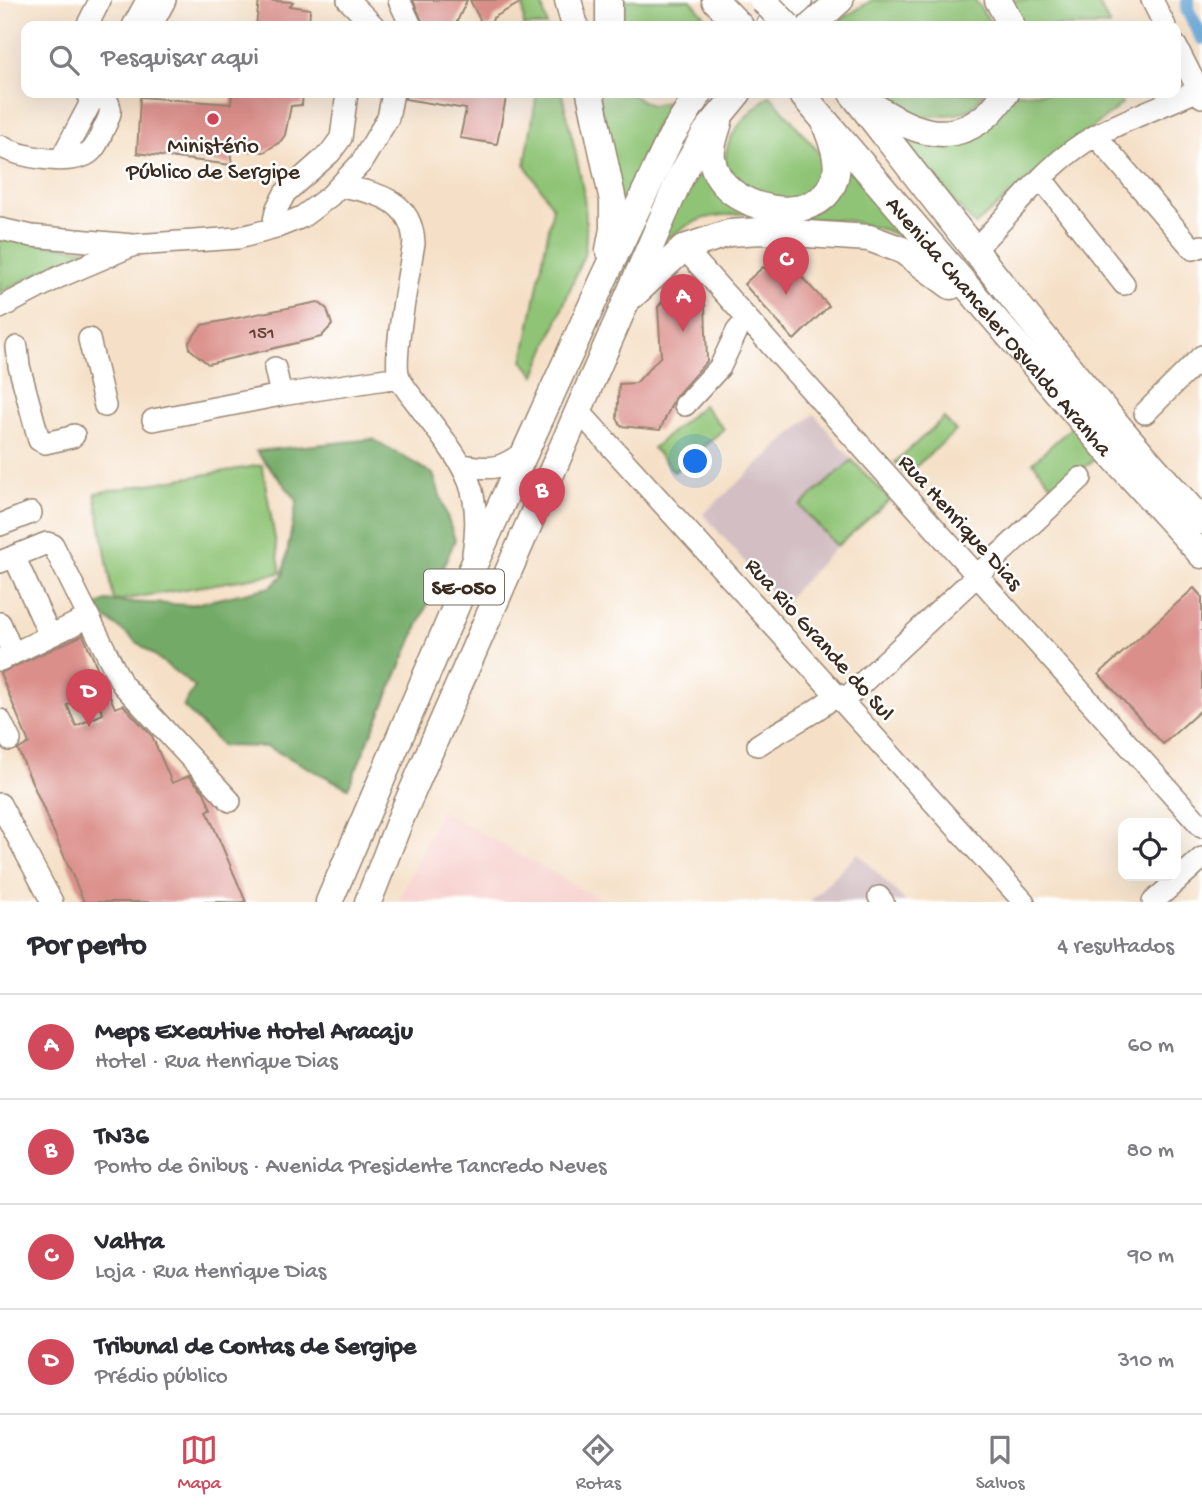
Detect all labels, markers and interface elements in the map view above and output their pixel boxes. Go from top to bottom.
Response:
search box [21,21,1181,98]
icon: search [45,41,83,79]
text: Pesquisar aqui [101,44,259,75]
marker: Ministério Público de Sergipe [205,111,221,127]
place label: Ministério Público de Sergipe [125,134,301,187]
street label: Avenida Chanceler Osvaldo Aranha [879,192,1117,464]
pin: C [763,237,809,295]
pin: A [660,274,706,332]
house number: 151 [248,323,275,346]
your location [678,444,712,478]
street label: Rua Henrique Dias [891,450,1028,597]
pin: B [519,468,565,526]
street label: Rua Rio Grande do Sul [738,553,899,727]
road number: SE-050 [424,570,504,604]
pin: D [66,669,112,727]
map controls [1118,818,1181,881]
button: locate [1118,818,1181,881]
text: Por perto [28,930,147,965]
text: 4 resultados [1057,934,1174,961]
text: Meps Executive Hotel Aracaju [95,1018,413,1049]
text: A [44,1033,58,1060]
text: 60 m [1128,1033,1174,1060]
text: Hotel · Rua Henrique Dias [95,1049,338,1076]
text: TN36 [95,1123,149,1154]
text: B [45,1138,57,1165]
text: 80 m [1127,1138,1174,1165]
text: Ponto de ônibus · Avenida Presidente Tancredo Neves [95,1154,606,1181]
text: Valtra [95,1228,164,1259]
text: C [45,1243,57,1270]
text: 90 m [1128,1243,1174,1270]
text: Loja · Rua Henrique Dias [95,1259,326,1286]
text: Tribunal de Contas de Sergipe [95,1333,416,1364]
text: D [44,1348,59,1375]
text: 310 m [1118,1348,1174,1375]
text: Prédio público [95,1364,228,1391]
tab: Mapa [177,1431,221,1496]
tab: Rotas [576,1431,621,1496]
tab: Salvos [976,1431,1025,1496]

